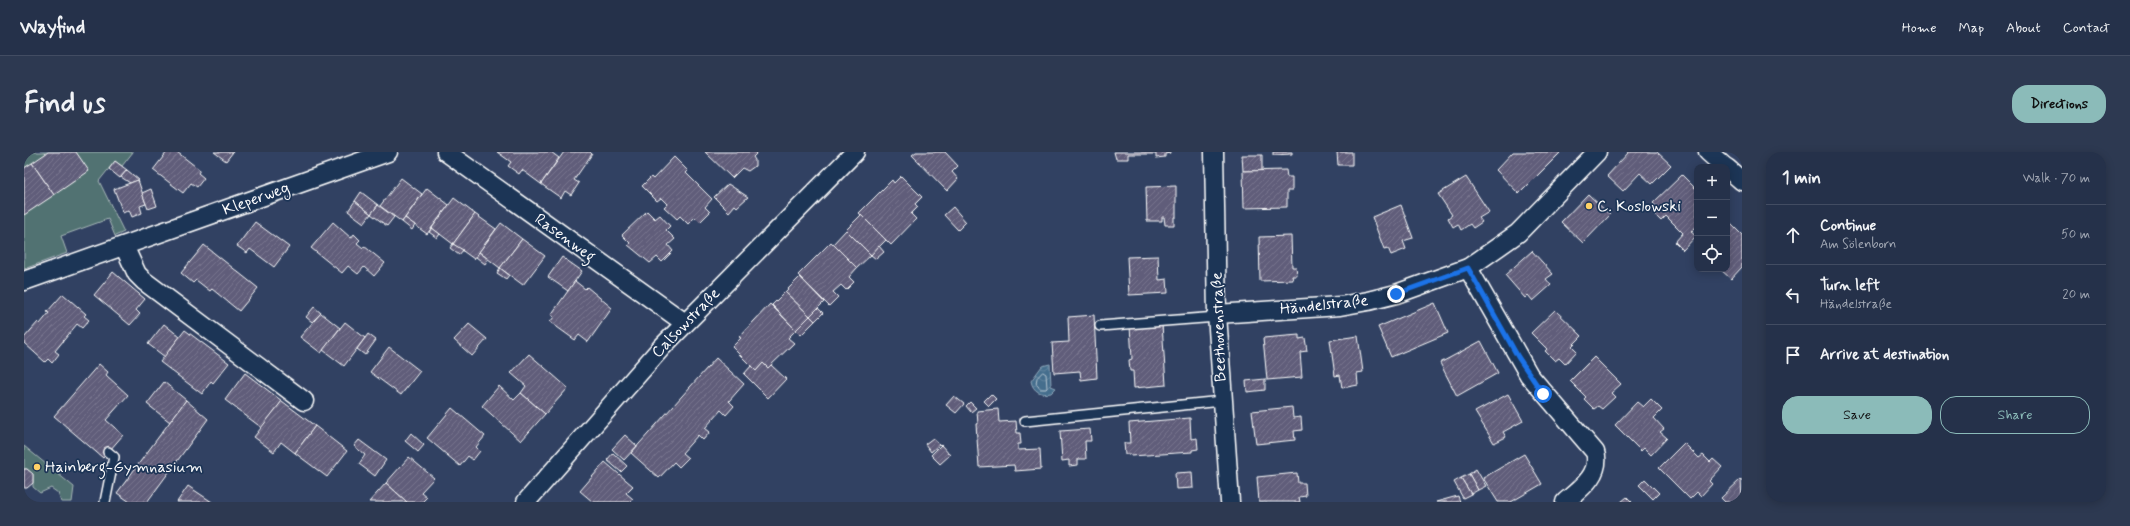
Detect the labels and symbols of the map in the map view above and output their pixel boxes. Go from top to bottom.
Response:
street label: Kleperweg [220,177,293,222]
place label: C. Koslowski [1597,196,1681,217]
marker: C. Koslowski [1584,201,1594,211]
street label: Rasenweg [530,209,600,268]
street label: Beethovenstraße [1207,272,1231,382]
street label: Calsowstraße [647,283,725,363]
route end [1387,285,1405,303]
street label: Händelstraße [1279,290,1369,320]
route start [1534,385,1552,403]
place label: Hainberg-Gymnasium [45,457,203,479]
marker: Hainberg-Gymnasium [32,462,42,472]

